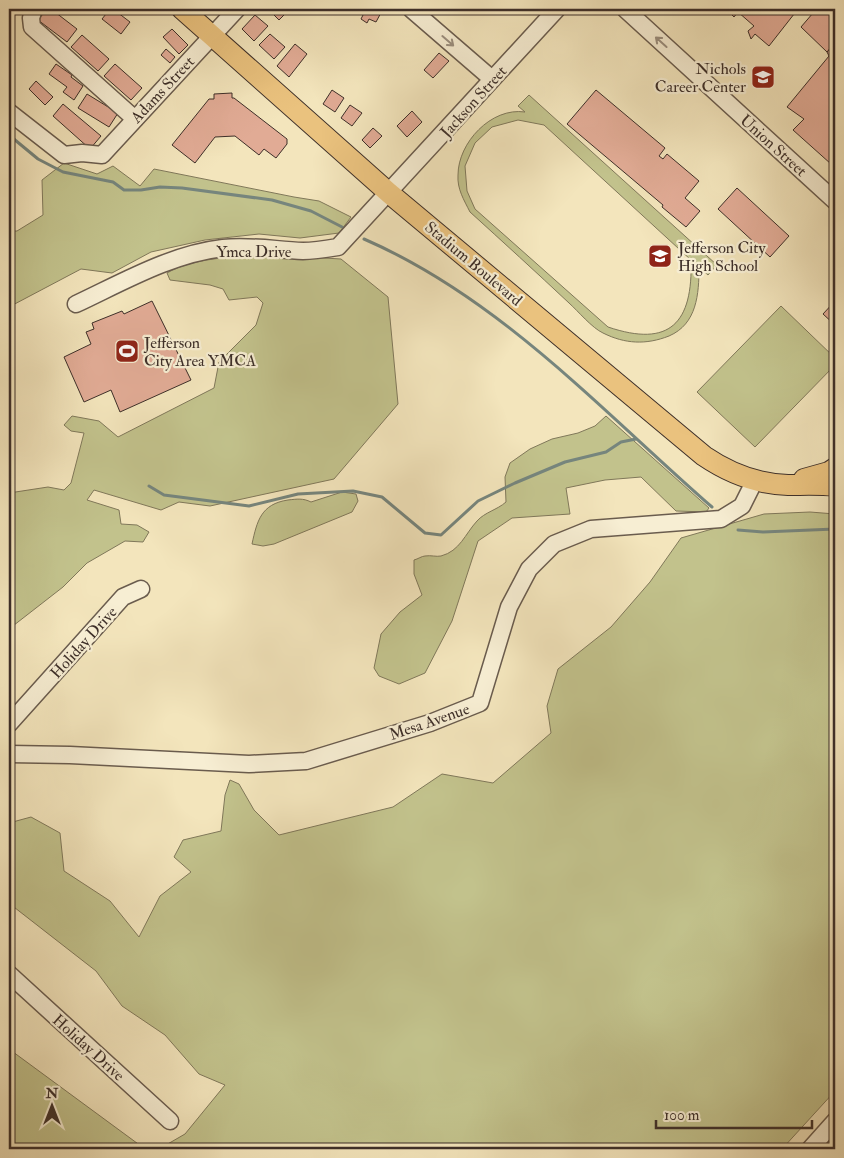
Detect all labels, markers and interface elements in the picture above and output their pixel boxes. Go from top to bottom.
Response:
one-way arrow [441,35,454,46]
one-way arrow [655,37,668,48]
street label: Adams Street [126,52,199,128]
place label: Nichols Career Center [655,59,746,97]
street label: Jackson Street [436,62,512,143]
school or university icon: Nichols Career Center [750,64,776,90]
street label: Union Street [736,110,811,181]
street label: Stadium Boulevard [421,217,526,310]
place label: Jefferson City High School [677,238,766,276]
street label: Ymca Drive [216,242,292,262]
school or university icon: Jefferson City High School [647,243,673,269]
place label: Jefferson City Area YMCA [143,333,256,371]
sports icon: Jefferson City Area YMCA [114,338,140,364]
street label: Holiday Drive [46,602,122,683]
street label: Mesa Avenue [387,699,472,745]
street label: Holiday Drive [48,1010,129,1086]
north arrow [28,1080,78,1130]
text: N [45,1085,59,1102]
scale bar [656,1098,813,1130]
text: 100 m [664,1106,700,1125]

